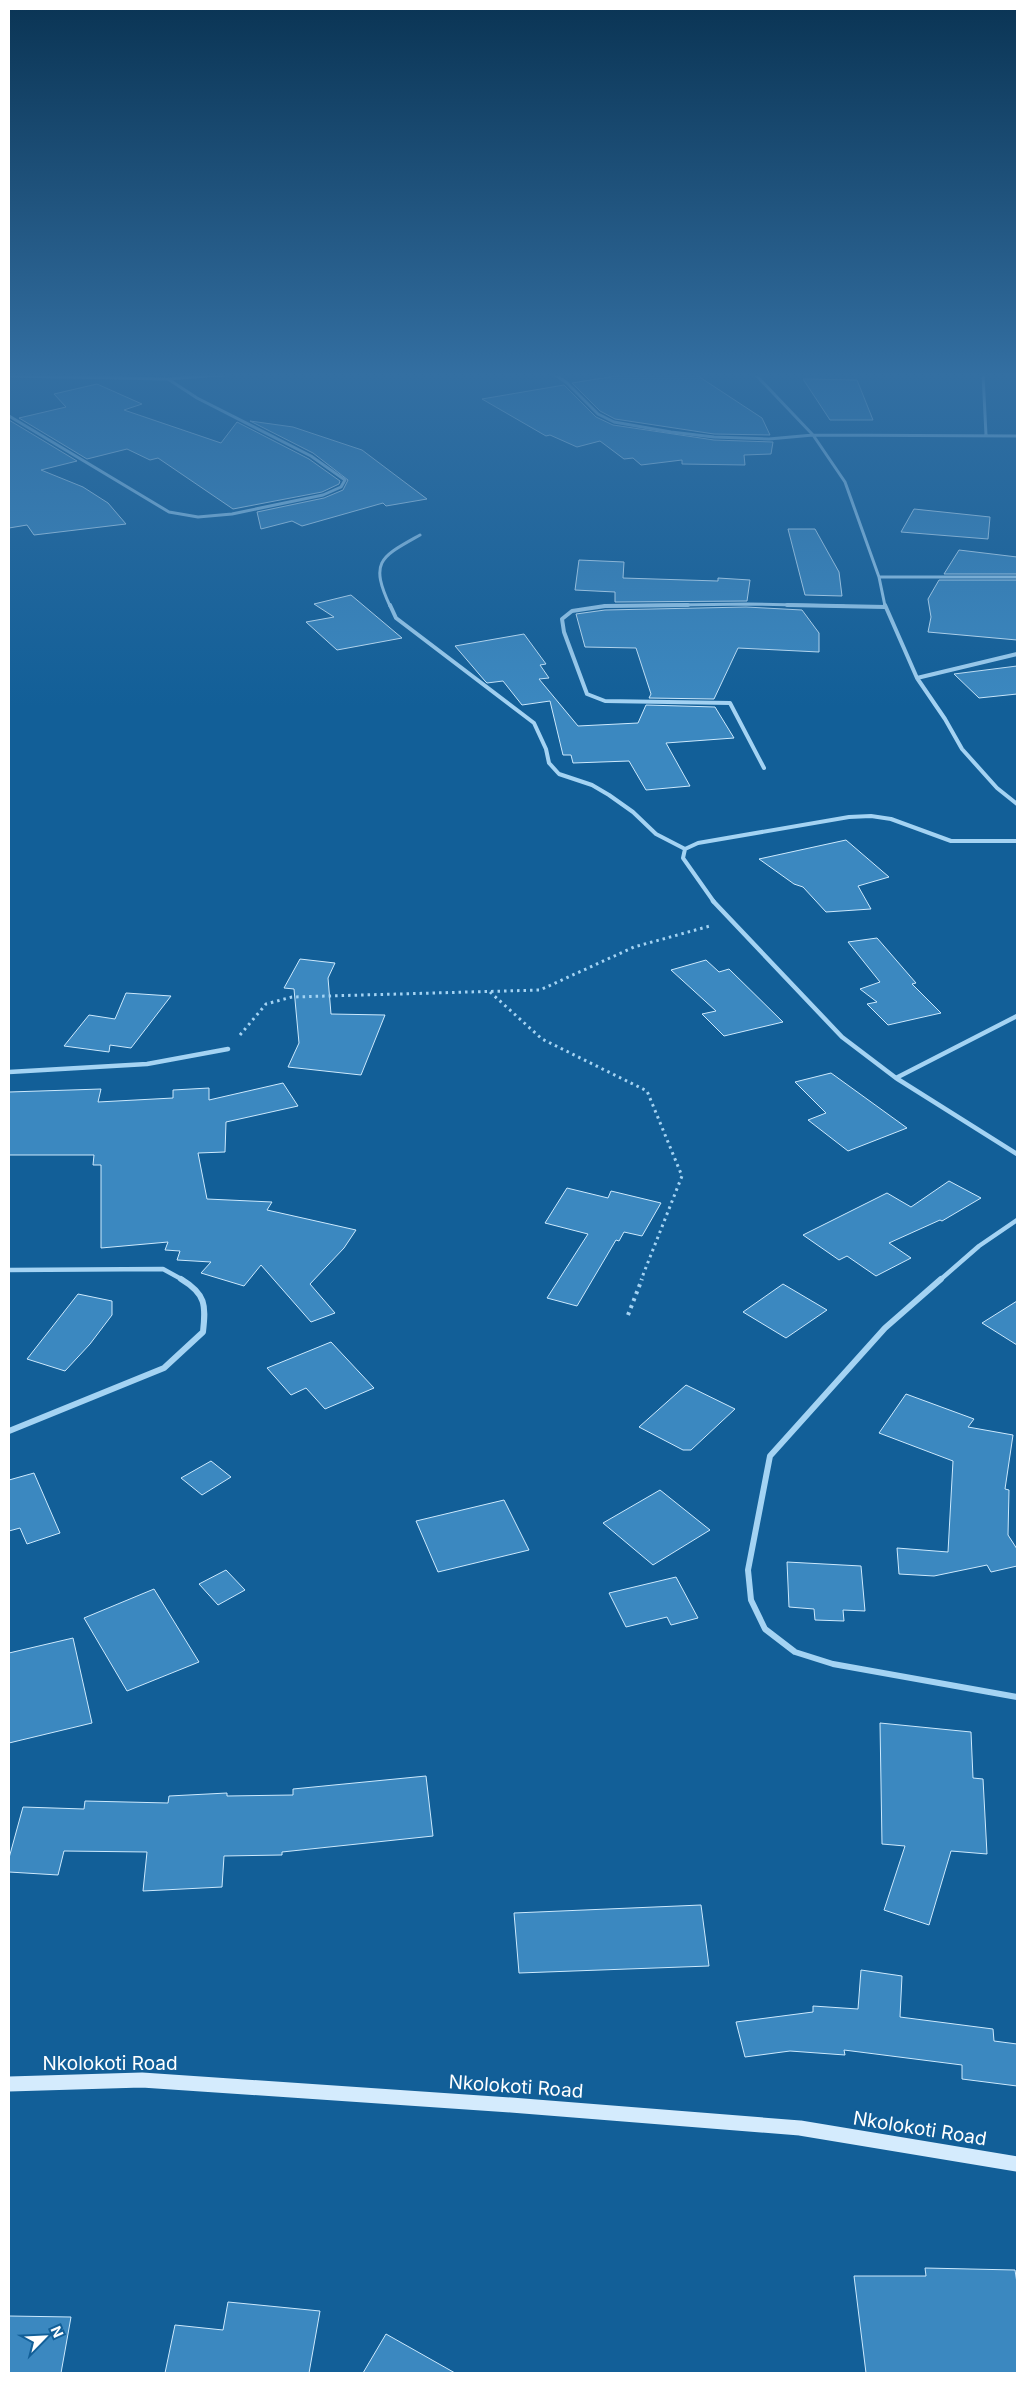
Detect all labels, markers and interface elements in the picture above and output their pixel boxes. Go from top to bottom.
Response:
street label: Nkolokoti Road [42,2052,178,2075]
street label: Nkolokoti Road [448,2070,584,2103]
street label: Nkolokoti Road [851,2107,988,2150]
north arrow [20,2312,70,2362]
text: N [47,2323,67,2340]

